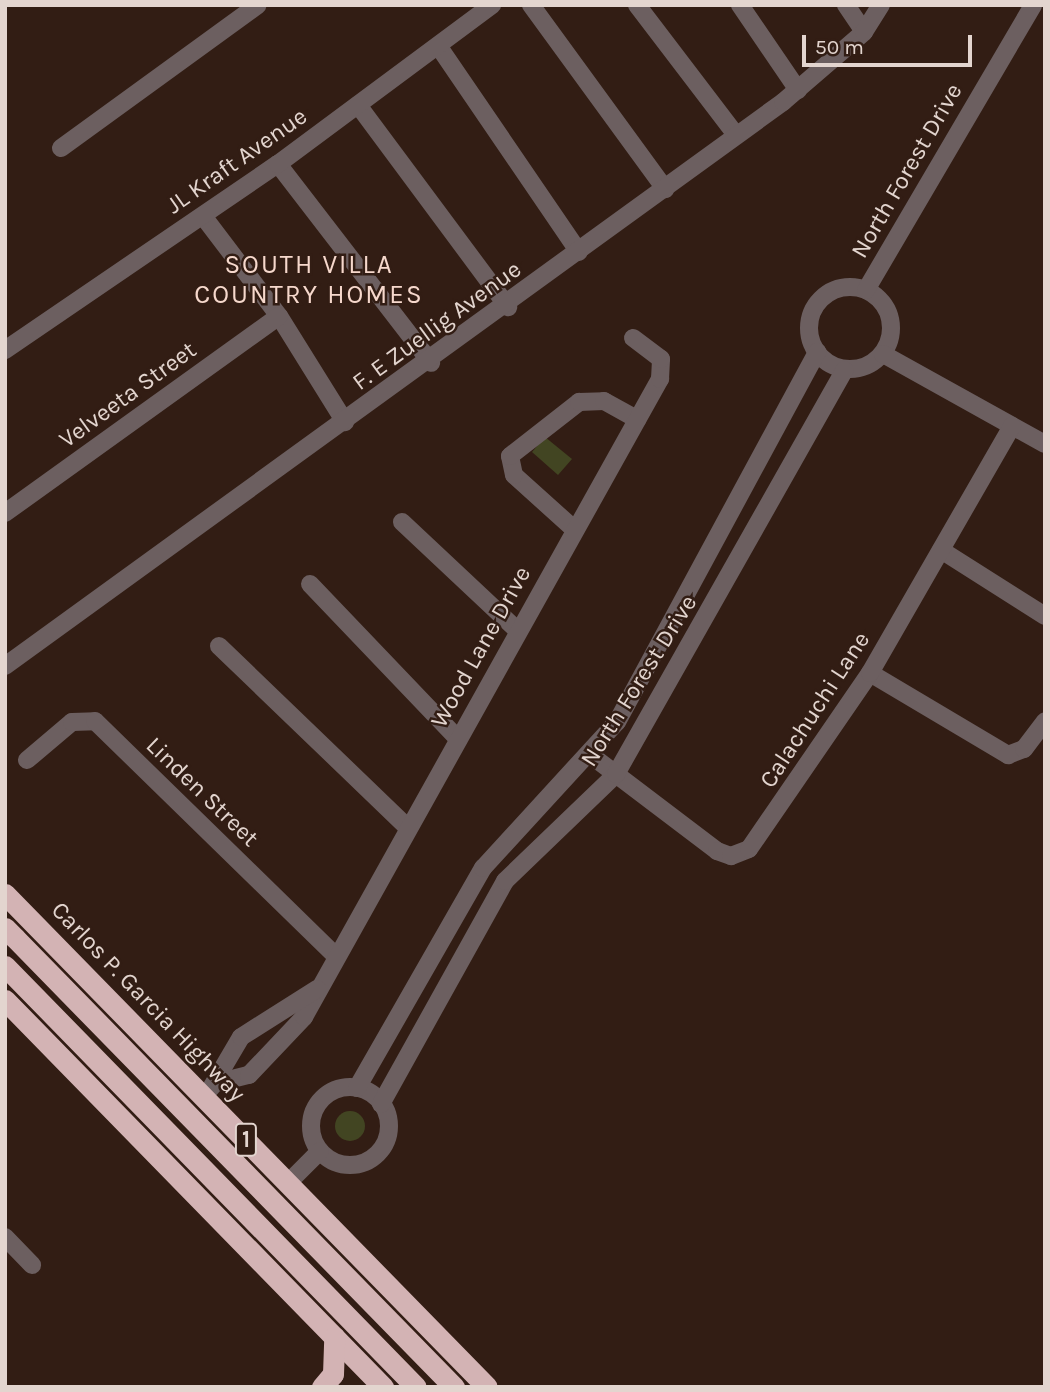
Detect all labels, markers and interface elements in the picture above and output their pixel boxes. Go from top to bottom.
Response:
scale bar [805,21,975,65]
text: 50 m [815,35,864,59]
street label: North Forest Drive [845,79,969,263]
street label: JL Kraft Avenue [161,102,313,220]
district label: SOUTH VILLA COUNTRY HOMES [196,249,422,310]
street label: F. E Zuellig Avenue [347,255,527,397]
street label: Velveeta Street [54,336,202,454]
street label: Wood Lane Drive [425,561,537,733]
street label: North Forest Drive [575,590,703,772]
street label: Calachuchi Lane [754,627,876,793]
street label: Linden Street [140,731,264,853]
street label: Carlos P. Garcia Highway [45,896,251,1108]
road number: 1 [234,1120,258,1160]

